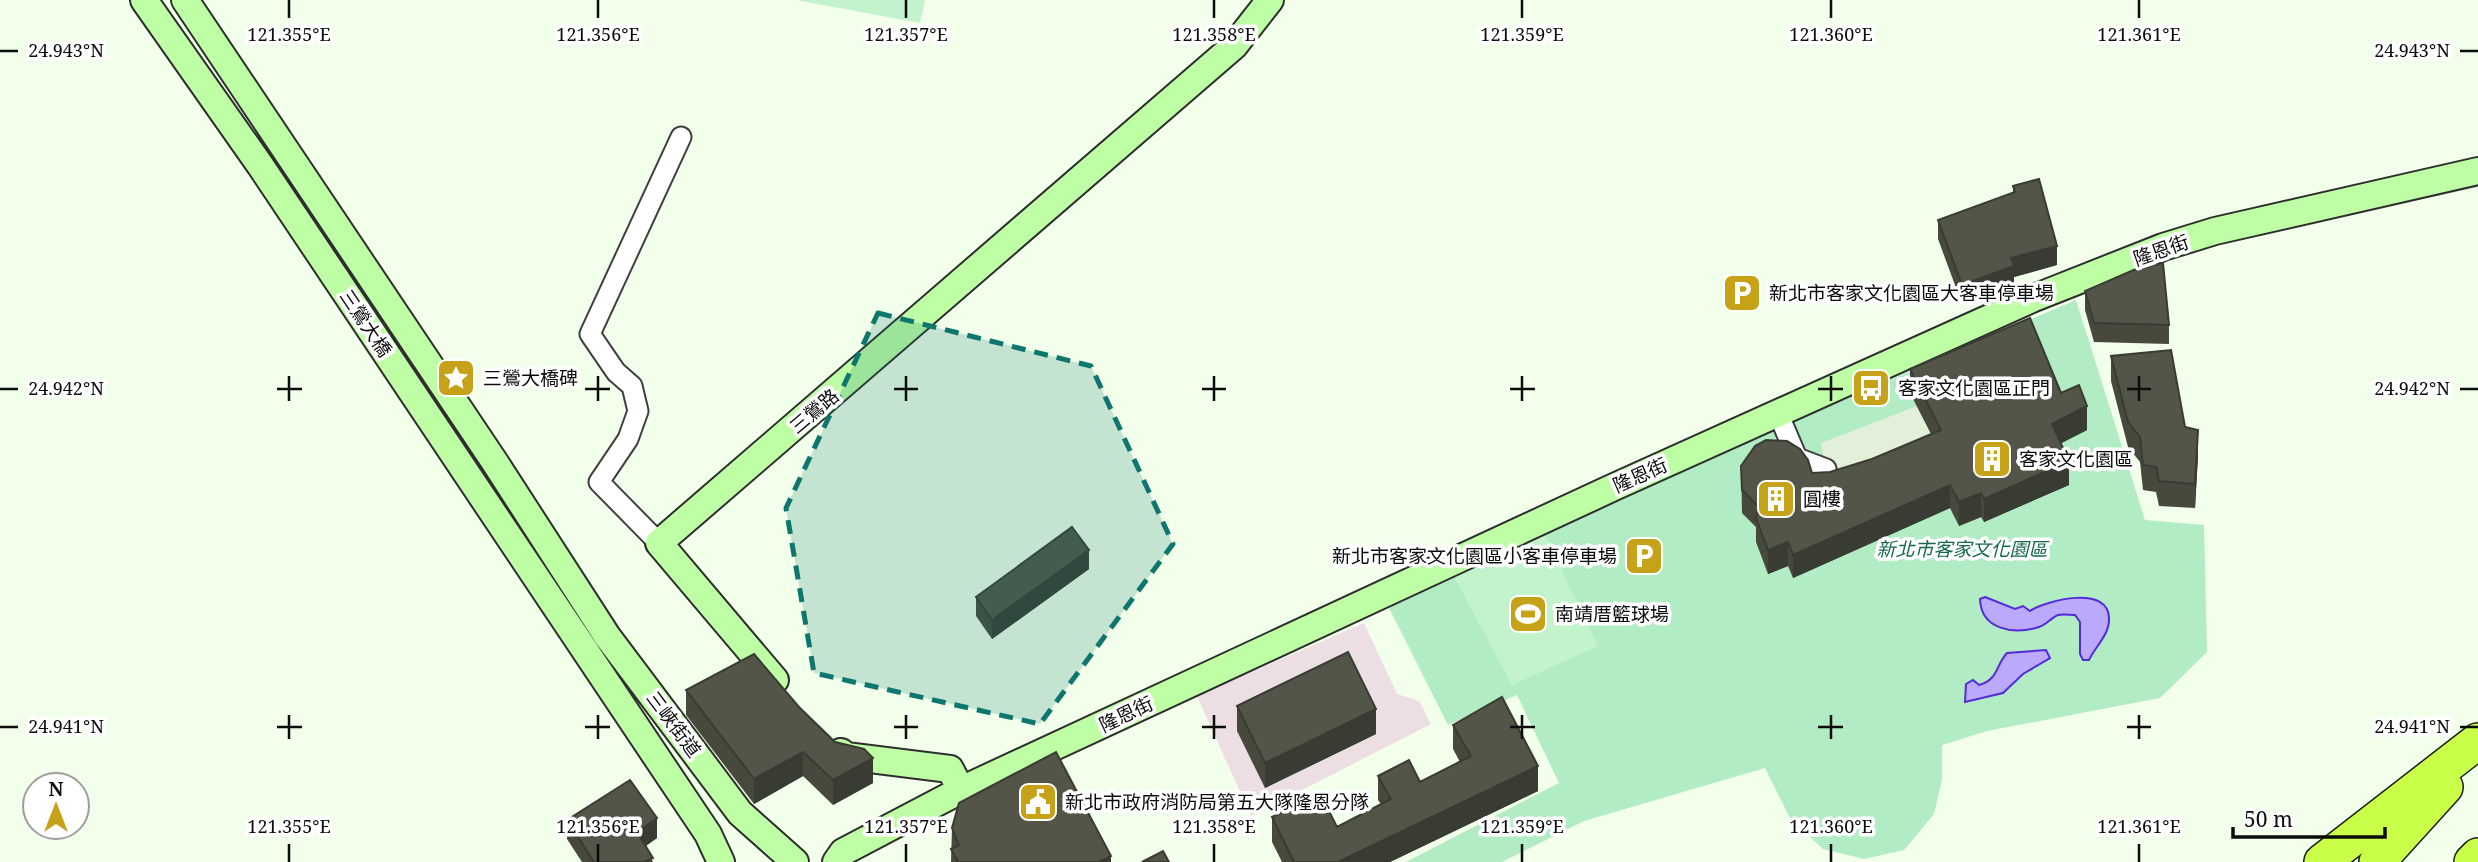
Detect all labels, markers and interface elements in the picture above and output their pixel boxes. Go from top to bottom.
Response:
text: 121.355°E [247,22,331,46]
text: 121.356°E [556,22,640,46]
text: 121.357°E [864,22,948,46]
text: 121.358°E [1172,22,1256,46]
text: 121.359°E [1480,22,1564,46]
text: 121.360°E [1789,22,1873,46]
text: 121.361°E [2097,22,2181,46]
text: 24.943°N [28,38,104,62]
text: 24.943°N [2374,38,2450,62]
street label: 隆恩街 [2130,228,2192,272]
parking icon: 新北市客家文化園區大客車停車場 [1721,272,1763,314]
place label: 新北市客家文化園區大客車停車場 [1769,280,2054,306]
street label: 三鶯大橋 [334,284,398,362]
place icon: 三鶯大橋碑 [435,357,477,399]
place label: 三鶯大橋碑 [483,365,578,391]
bus stop icon: 客家文化園區正門 [1850,367,1892,409]
place label: 客家文化園區正門 [1898,375,2050,401]
text: 24.942°N [28,376,104,400]
text: 24.942°N [2374,376,2450,400]
street label: 三鶯路 [784,383,844,439]
building icon: 客家文化園區 [1971,438,2013,480]
place label: 客家文化園區 [2019,446,2133,472]
street label: 隆恩街 [1609,452,1671,498]
building icon: 圓樓 [1755,478,1797,520]
place label: 圓樓 [1803,486,1841,512]
parking icon: 新北市客家文化園區小客車停車場 [1623,535,1665,577]
park label: 新北市客家文化園區 [1876,536,2049,562]
place label: 新北市客家文化園區小客車停車場 [1332,543,1617,569]
sports icon: 南靖厝籃球場 [1507,593,1549,635]
place label: 南靖厝籃球場 [1555,601,1669,627]
street label: 三峽街道 [641,686,707,762]
street label: 隆恩街 [1095,690,1157,738]
text: 24.941°N [28,714,104,738]
text: 24.941°N [2374,714,2450,738]
north arrow [21,771,91,841]
text: N [49,776,64,802]
public building icon: 新北市政府消防局第五大隊隆恩分隊 [1017,781,1059,823]
place label: 新北市政府消防局第五大隊隆恩分隊 [1065,789,1369,815]
scale bar [2233,796,2385,840]
text: 50 m [2244,805,2293,833]
text: 121.355°E [247,814,331,838]
text: 121.356°E [556,814,640,838]
text: 121.357°E [864,814,948,838]
text: 121.358°E [1172,814,1256,838]
text: 121.359°E [1480,814,1564,838]
text: 121.360°E [1789,814,1873,838]
text: 121.361°E [2097,814,2181,838]

